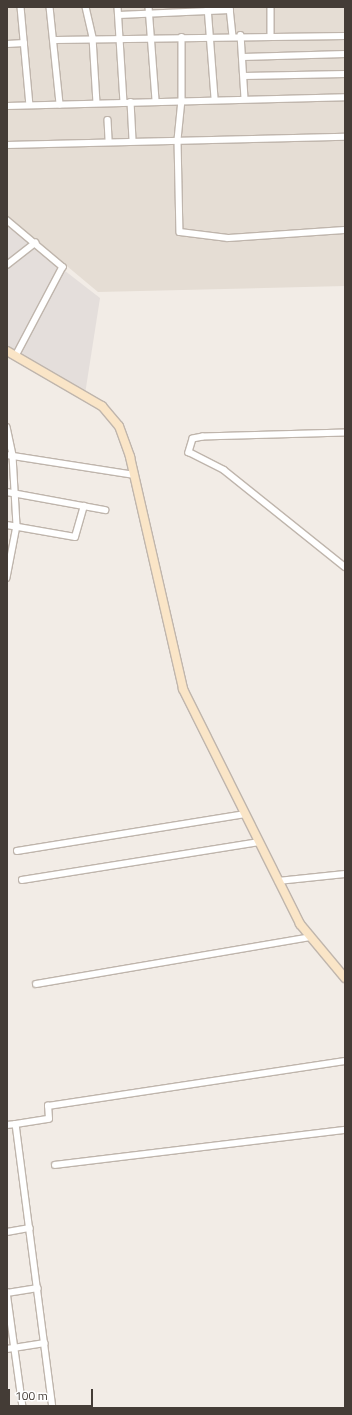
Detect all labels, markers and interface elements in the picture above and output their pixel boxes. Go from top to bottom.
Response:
scale bar [10,1381,95,1407]
text: 100 m [15,1386,48,1405]

